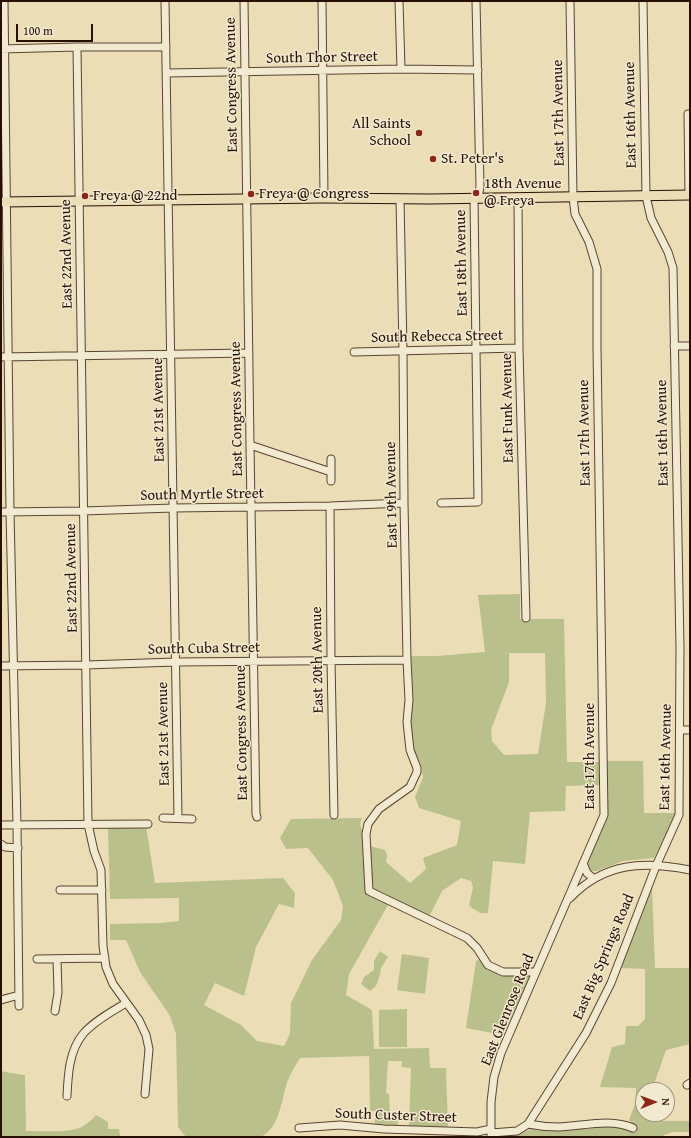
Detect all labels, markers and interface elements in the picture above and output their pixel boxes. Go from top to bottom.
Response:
scale bar [18,16,95,42]
street label: East Congress Avenue [222,17,242,153]
text: 100 m [23,22,53,39]
street label: South Thor Street [266,48,378,68]
street label: East 17th Avenue [549,59,569,167]
street label: East 16th Avenue [621,61,641,169]
place label: All Saints School [352,115,411,150]
marker: All Saints School [414,128,424,138]
place label: St. Peter's [441,150,504,168]
marker: St. Peter's [428,154,438,164]
place label: 18th Avenue @ Freya [484,175,562,210]
place label: Freya @ Congress [259,185,369,203]
place label: Freya @ 22nd [93,187,178,205]
marker: 18th Avenue @ Freya [471,188,481,198]
marker: Freya @ Congress [246,189,256,199]
marker: Freya @ 22nd [80,191,90,201]
street label: East 22nd Avenue [57,199,77,309]
street label: East 18th Avenue [452,209,472,317]
street label: South Rebecca Street [371,327,503,347]
street label: East Congress Avenue [227,341,247,477]
street label: East Funk Avenue [498,353,518,463]
street label: East 21st Avenue [149,358,169,462]
street label: East 17th Avenue [575,379,595,487]
street label: East 16th Avenue [653,379,673,487]
street label: East 19th Avenue [382,441,402,549]
street label: South Myrtle Street [140,485,264,505]
street label: East 22nd Avenue [62,523,82,633]
street label: East 20th Avenue [308,606,328,714]
street label: South Cuba Street [148,639,260,659]
street label: East Congress Avenue [232,665,252,801]
street label: East 21st Avenue [154,682,174,786]
street label: East 17th Avenue [581,703,599,809]
street label: East 16th Avenue [656,703,676,811]
street label: East Big Springs Road [569,891,639,1023]
street label: East Glenrose Road [477,951,539,1069]
north arrow [635,1082,675,1122]
text: N [658,1098,674,1106]
street label: South Custer Street [335,1105,457,1127]

